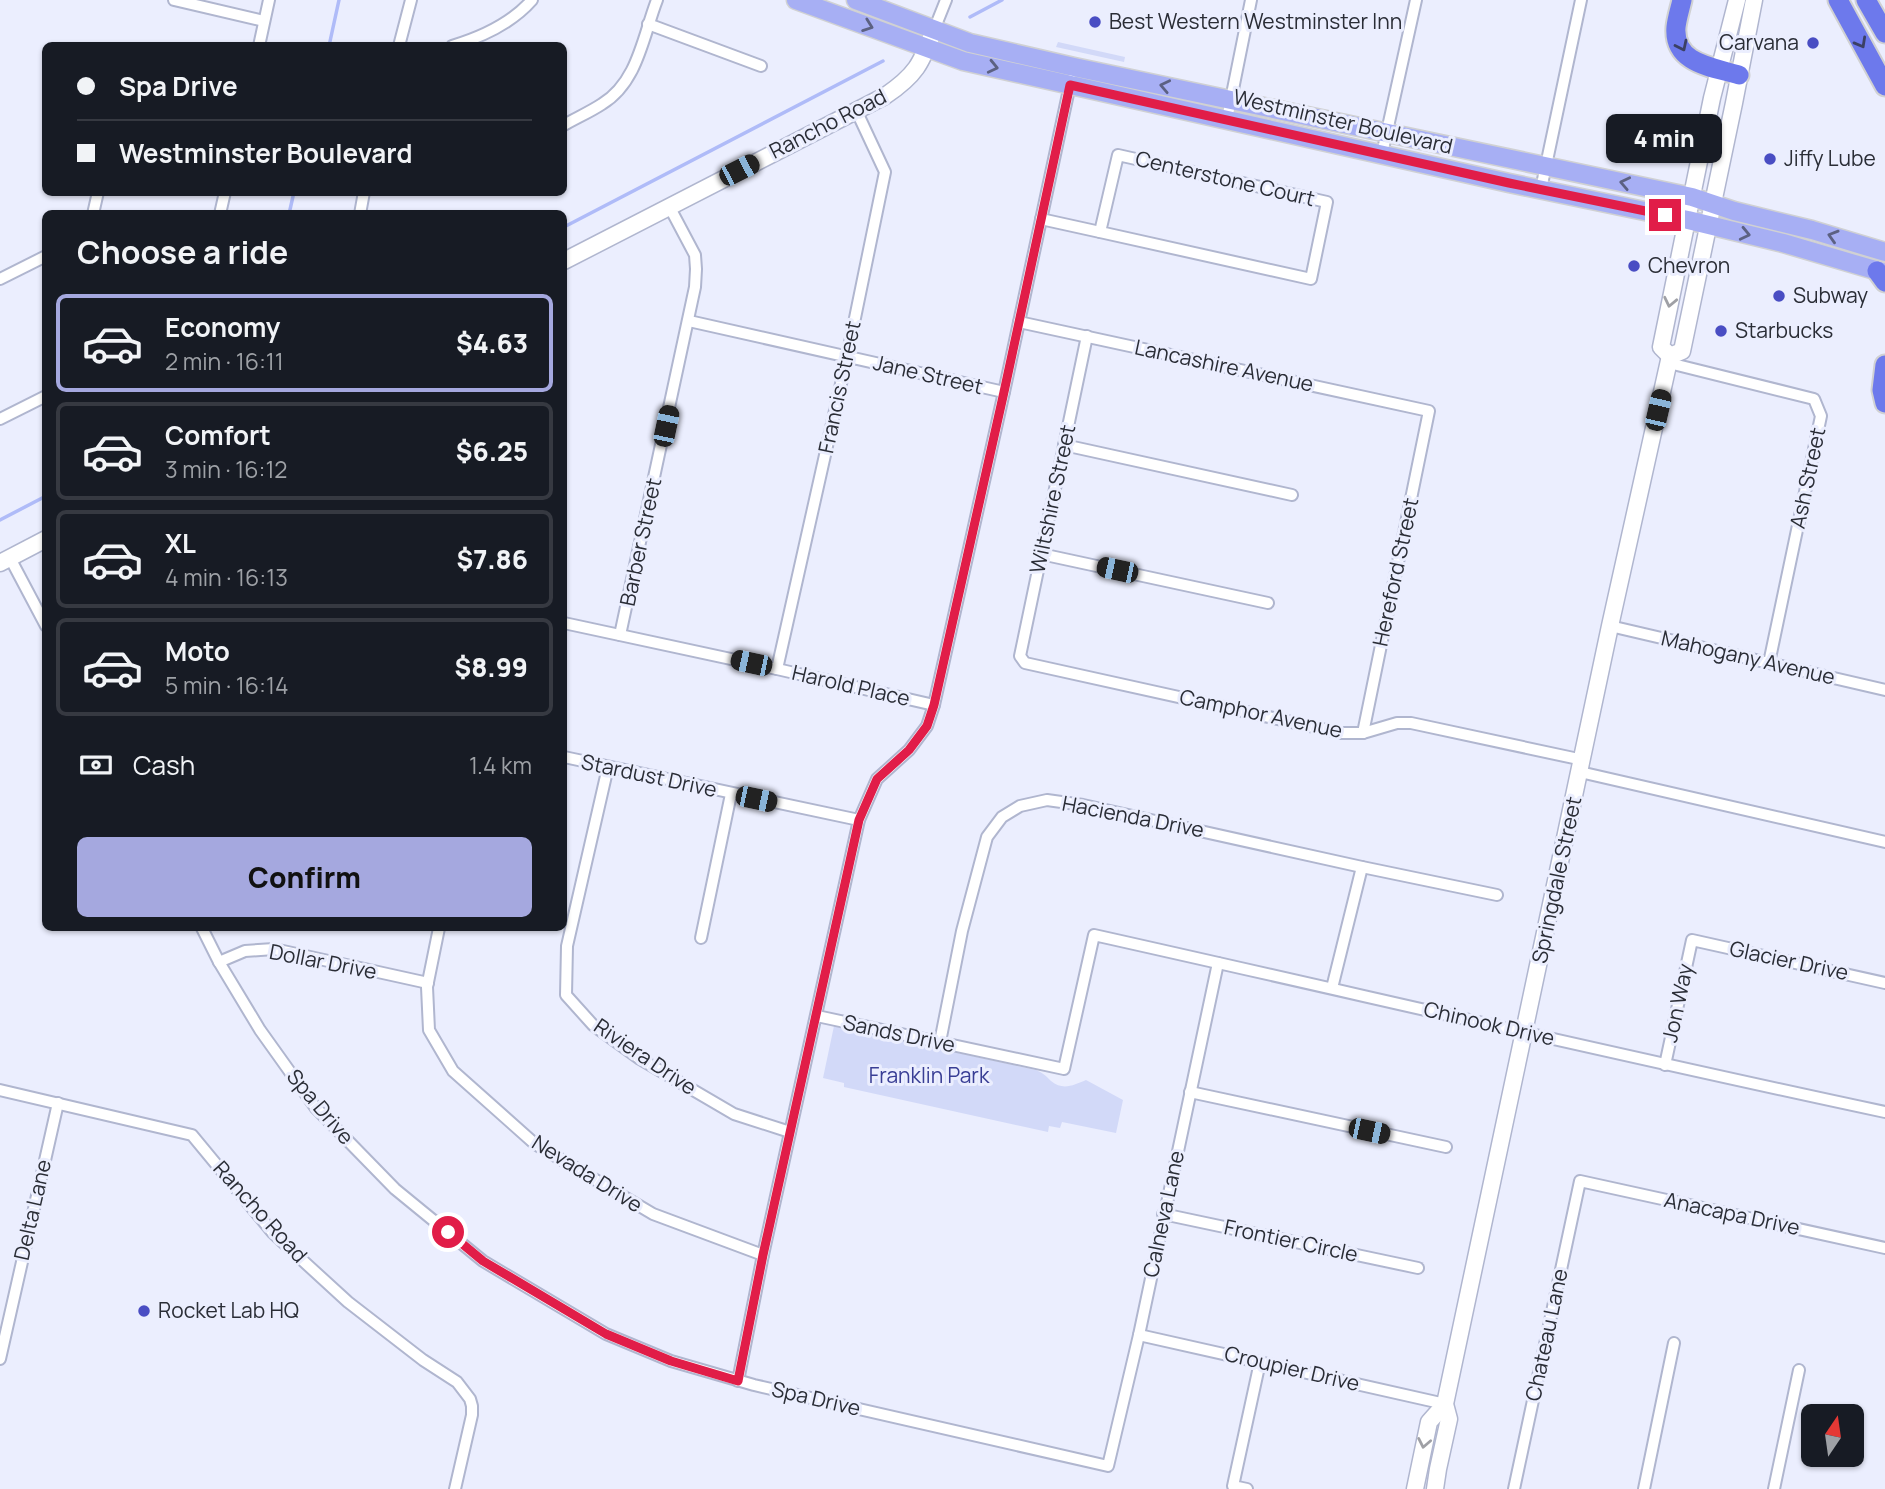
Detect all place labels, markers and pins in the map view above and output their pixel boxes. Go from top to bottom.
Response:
place label: Best Western Westminster Inn [1109,7,1402,35]
marker: Best Western Westminster Inn [1087,14,1103,30]
place label: Carvana [1719,28,1799,56]
marker: Carvana [1805,35,1821,51]
place label: Jiffy Lube [1784,144,1876,172]
marker: Jiffy Lube [1762,151,1778,167]
place label: Chevron [1648,251,1730,279]
marker: Chevron [1626,258,1642,274]
place label: Subway [1793,281,1868,309]
marker: Subway [1771,288,1787,304]
place label: Starbucks [1735,316,1833,344]
marker: Starbucks [1713,323,1729,339]
place label: Rocket Lab HQ [158,1296,299,1324]
marker: Rocket Lab HQ [136,1303,152,1319]

